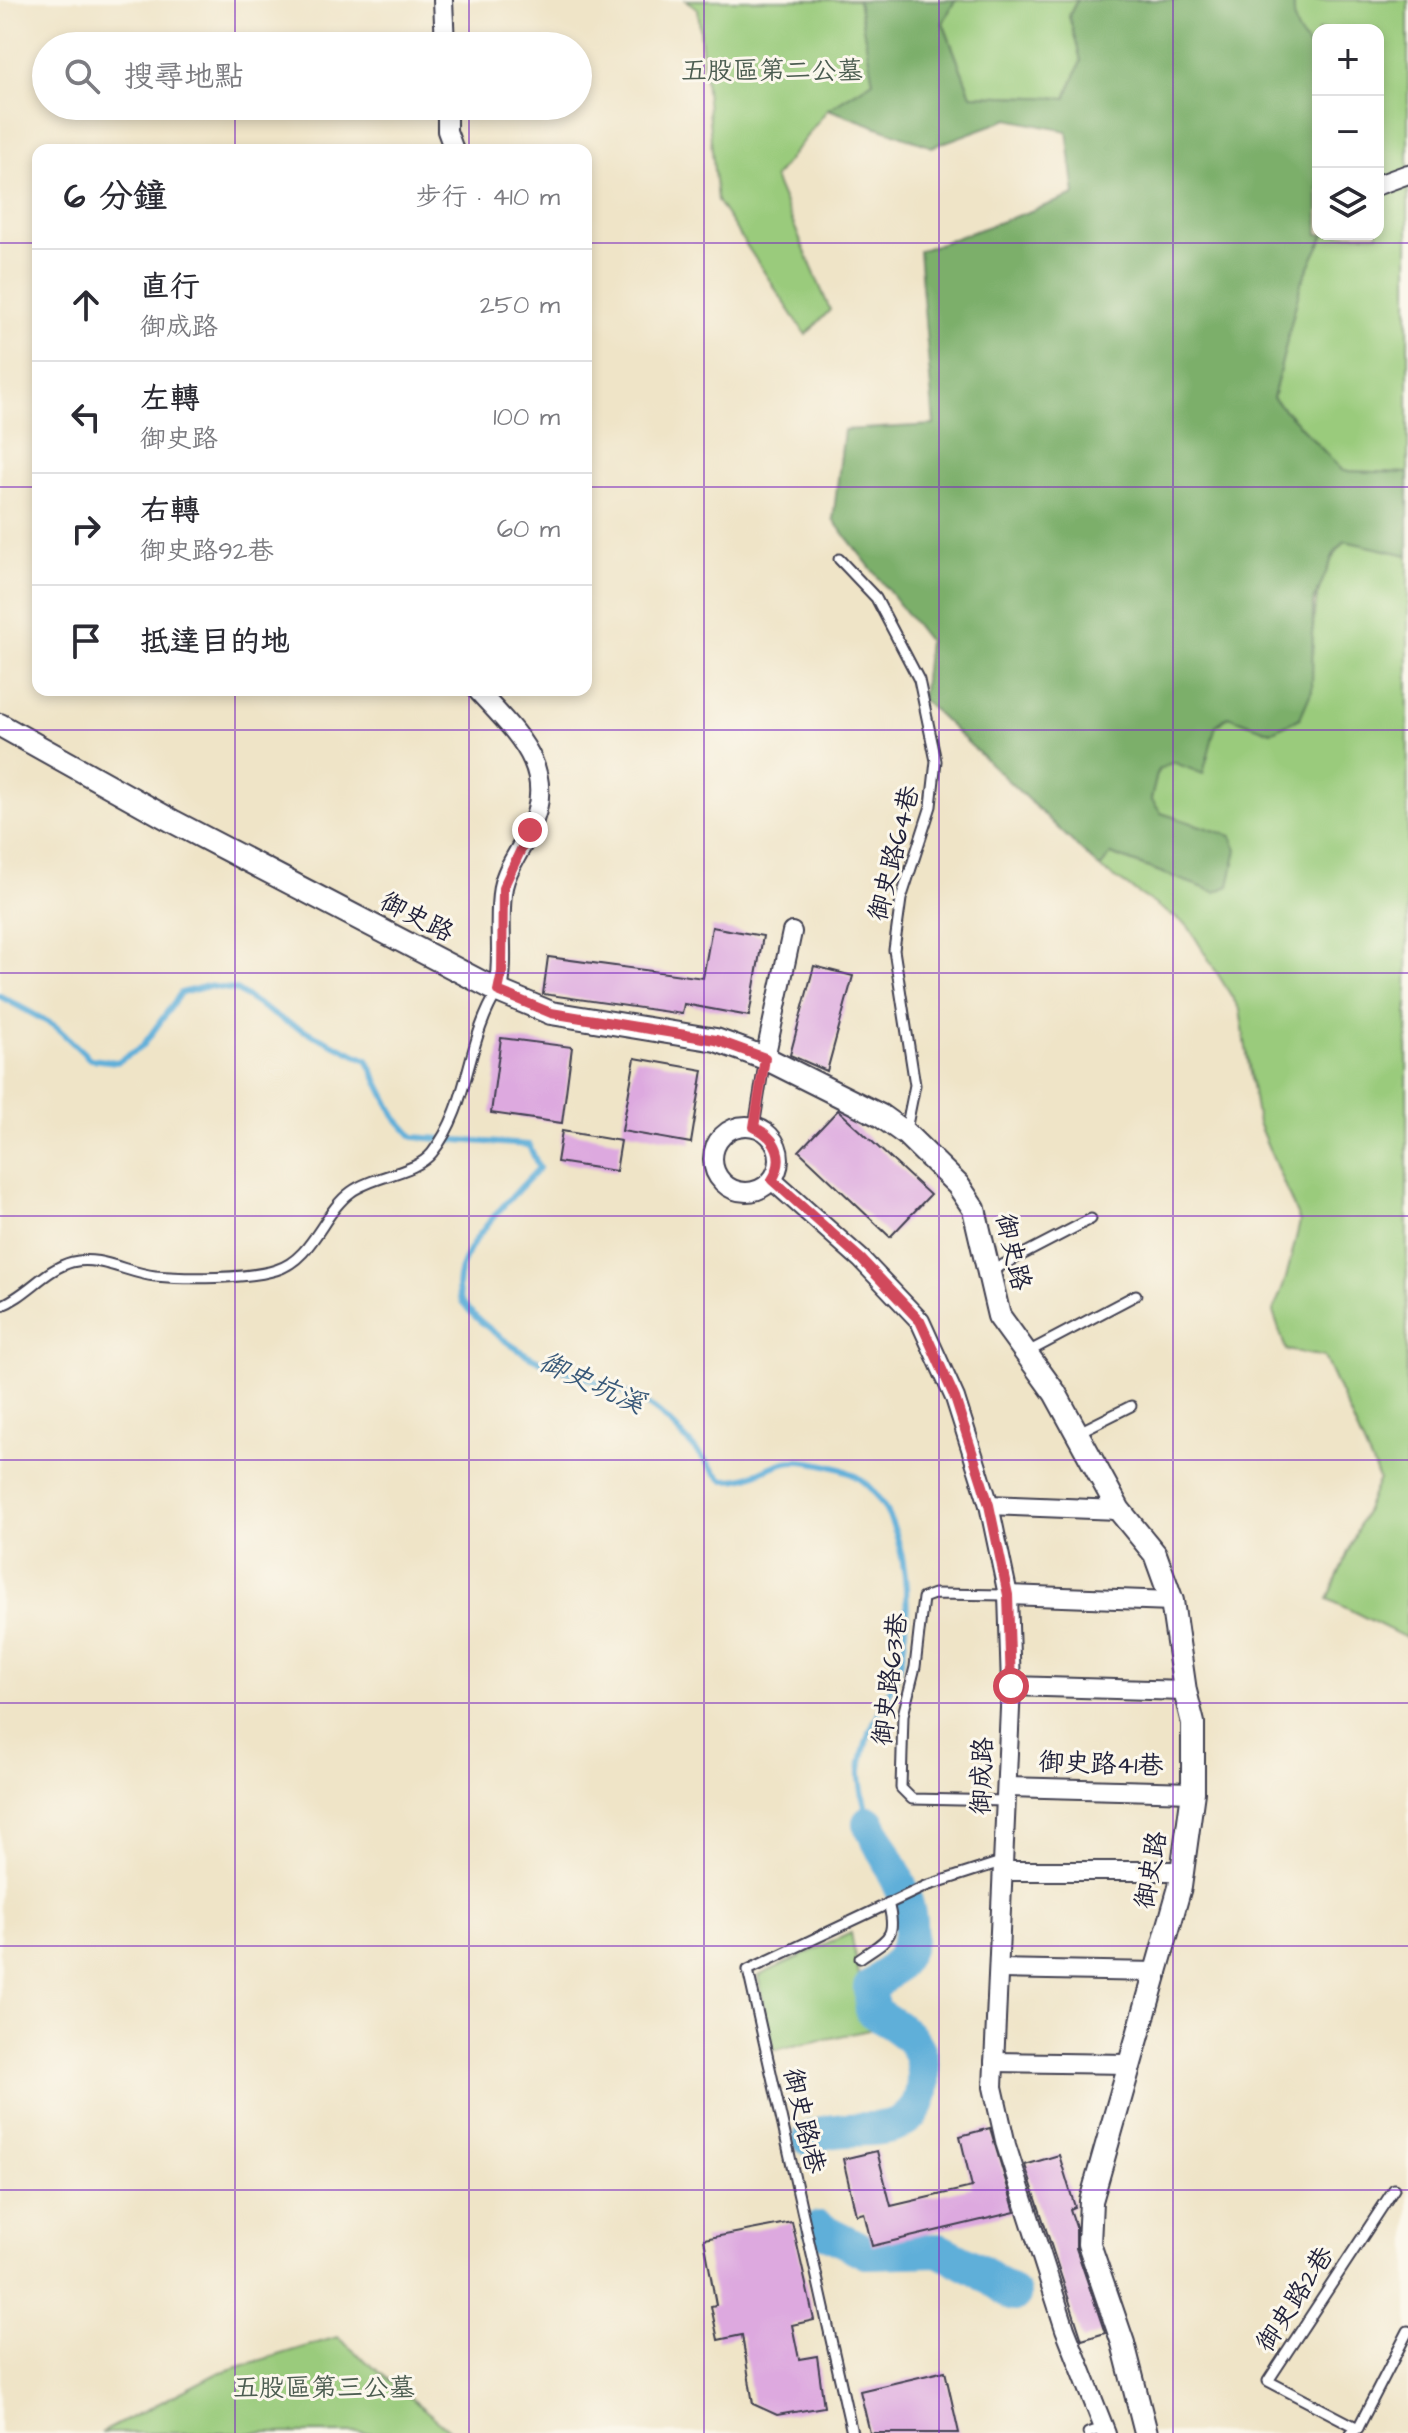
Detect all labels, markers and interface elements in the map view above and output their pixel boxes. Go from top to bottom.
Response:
map controls [1312,24,1384,240]
button: + [1312,24,1384,96]
search box [32,32,592,120]
park label: 五股區第二公墓 [681,53,863,89]
icon: search [60,54,104,98]
text: 搜尋地點 [124,56,244,98]
button: − [1312,96,1384,168]
button: layers [1312,168,1384,240]
text: 6 分鐘 [64,173,167,221]
text: 步行 · 410 m [415,179,560,215]
text: 直行 [140,266,200,308]
icon: ahead [64,283,108,327]
text: 250 m [480,287,560,323]
text: 御成路 [140,309,218,345]
text: 左轉 [140,378,200,420]
icon: left [64,395,108,439]
text: 100 m [493,399,560,435]
text: 御史路 [140,421,218,457]
text: 右轉 [140,490,200,532]
icon: right [64,507,108,551]
text: 60 m [497,511,560,547]
text: 御史路92巷 [140,533,274,569]
icon: arrive [64,619,108,663]
text: 抵達目的地 [140,621,290,663]
street label: 御史路64巷 [860,782,928,924]
route end [512,812,548,848]
street label: 御史路 [374,883,460,951]
street label: 御史路 [987,1210,1039,1294]
water label: 御史坑溪 [533,1342,653,1424]
street label: 御史路63巷 [864,1611,916,1747]
route start [993,1668,1029,1704]
street label: 御成路 [963,1736,1001,1816]
street label: 御史路41巷 [1038,1744,1164,1784]
street label: 御史路 [1126,1828,1176,1912]
street label: 御史路1巷 [774,2065,834,2177]
street label: 御史路2巷 [1248,2239,1342,2359]
park label: 五股區第三公墓 [233,2370,415,2406]

